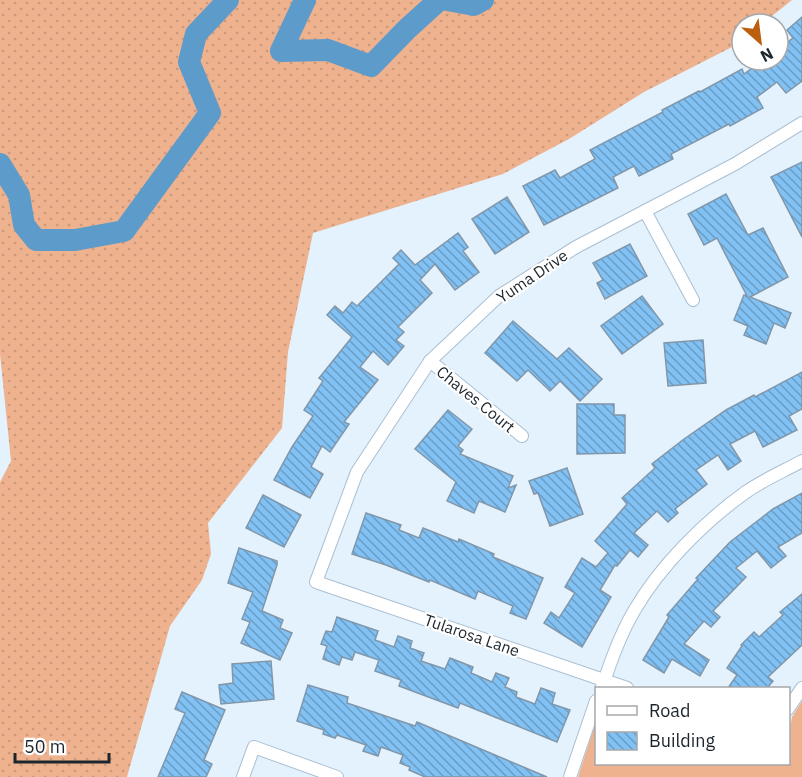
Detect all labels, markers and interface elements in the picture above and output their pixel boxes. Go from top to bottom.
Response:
north arrow [730,12,790,72]
text: N [757,44,777,67]
street label: Yuma Drive [493,245,572,307]
street label: Chaves Court [433,361,519,437]
street label: Tularosa Lane [422,609,523,661]
legend [595,687,790,765]
text: Road [649,699,690,722]
scale bar [15,726,110,764]
text: Building [649,729,716,752]
text: 50 m [24,735,66,758]

